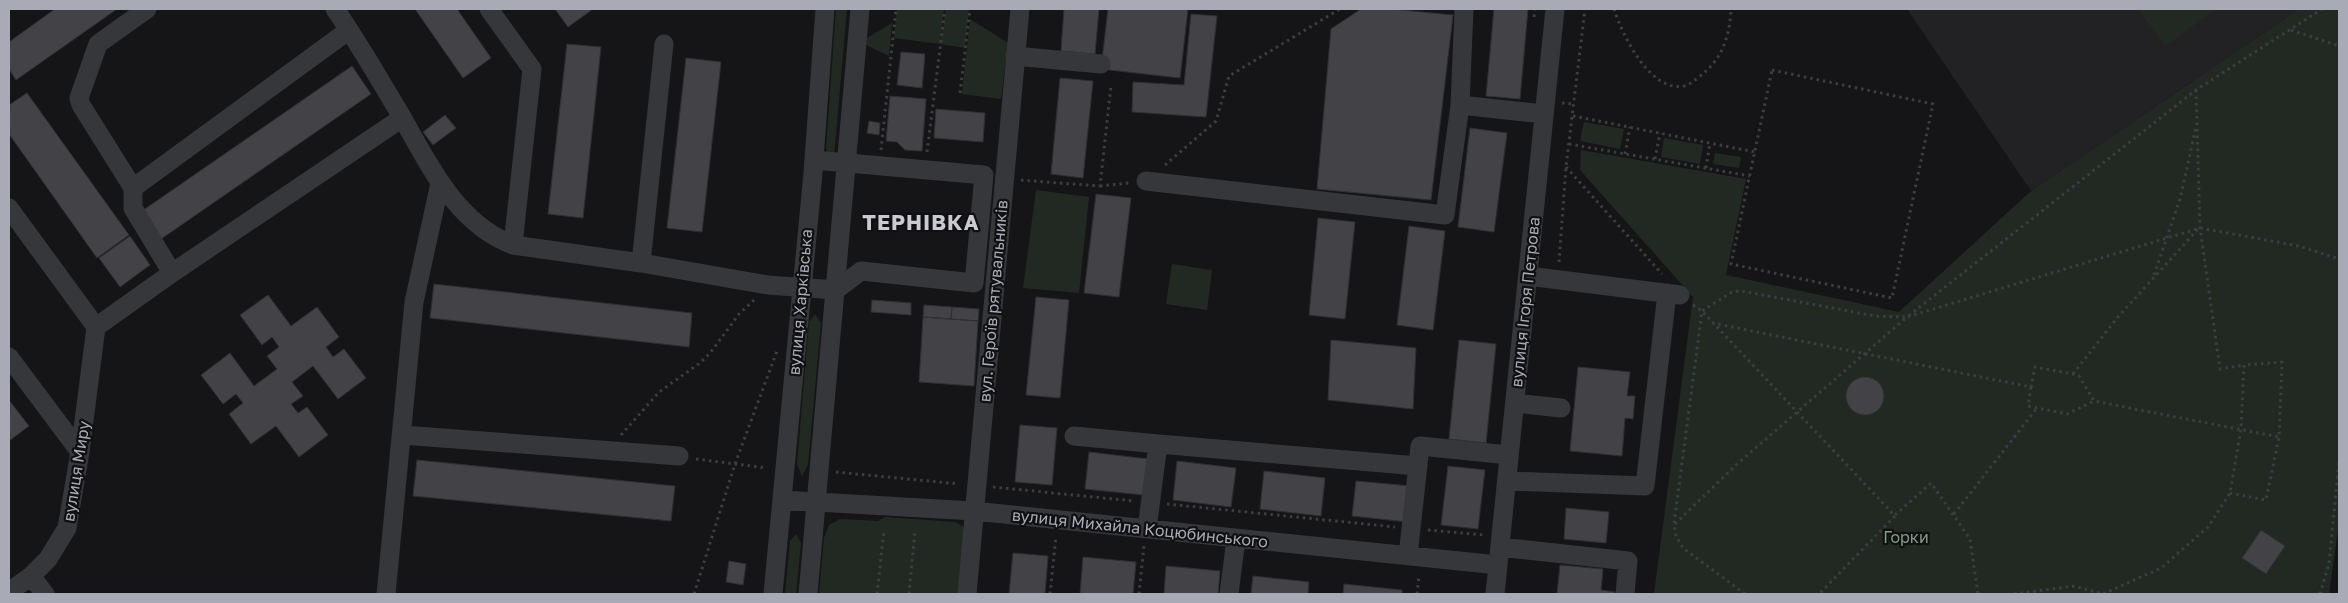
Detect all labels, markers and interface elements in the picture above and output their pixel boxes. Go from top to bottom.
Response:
street label: вул. Героїв рятувальників [974,199,1012,403]
district label: ТЕРНІВКА [862,209,980,235]
street label: вулиця Ігоря Петрова [1506,216,1544,388]
street label: вулиця Харківська [784,228,816,376]
street label: вулиця Миру [58,419,94,523]
street label: вулиця Михайла Коцюбинського [1011,505,1269,551]
park label: Горки [1883,527,1929,547]

